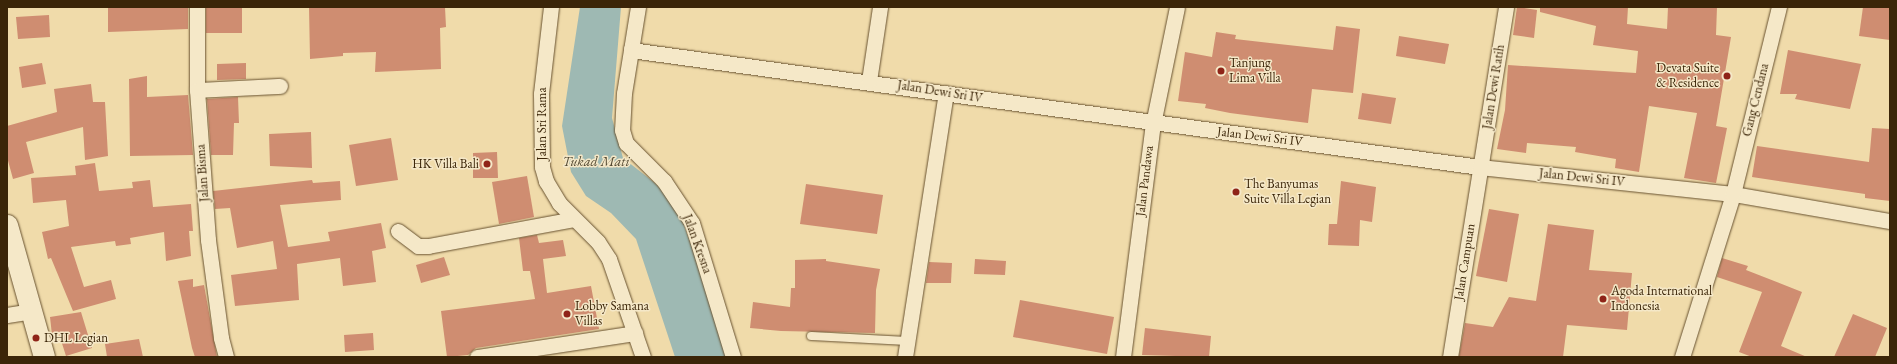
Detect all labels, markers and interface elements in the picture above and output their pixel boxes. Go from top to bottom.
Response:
street label: Jalan Dewi Ratih [1480,44,1508,130]
place label: Tanjung Lima Villa [1229,56,1281,87]
place label: Devata Suite & Residence [1656,61,1719,92]
street label: Gang Cendana [1739,62,1773,138]
marker: Tanjung Lima Villa [1216,66,1226,76]
marker: Devata Suite & Residence [1722,71,1732,81]
street label: Jalan Dewi Sri IV [896,78,984,106]
street label: Jalan Sri Rama [534,87,550,161]
street label: Jalan Dewi Sri IV [1216,124,1304,150]
street label: Jalan Bisma [193,144,213,202]
street label: Jalan Pandawa [1133,145,1157,217]
water label: Tukad Mati [562,153,630,169]
place label: HK Villa Bali [412,156,479,172]
marker: HK Villa Bali [482,159,492,169]
street label: Jalan Dewi Sri IV [1538,166,1626,190]
place label: The Banyumas Suite Villa Legian [1244,177,1331,208]
marker: The Banyumas Suite Villa Legian [1231,187,1241,197]
street label: Jalan Kresna [679,212,715,276]
street label: Jalan Campuan [1451,222,1479,302]
place label: Agoda International Indonesia [1611,284,1712,315]
marker: Agoda International Indonesia [1598,294,1608,304]
place label: Lobby Samana Villas [575,299,649,330]
marker: Lobby Samana Villas [562,309,572,319]
place label: DHL Legian [44,330,108,346]
marker: DHL Legian [31,333,41,343]

